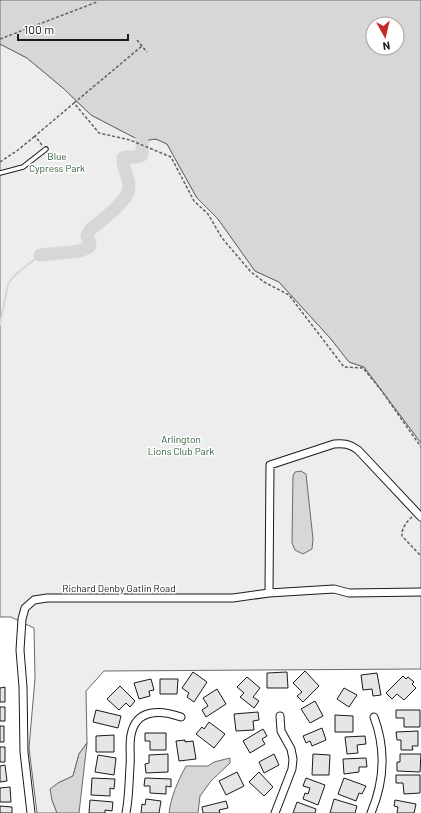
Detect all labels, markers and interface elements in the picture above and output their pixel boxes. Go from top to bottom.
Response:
scale bar [18,16,128,42]
north arrow [365,16,405,56]
text: 100 m [24,22,54,36]
text: N [382,39,391,53]
park label: Blue Cypress Park [29,150,85,174]
park label: Arlington Lions Club Park [148,433,214,457]
street label: Richard Denby Gatlin Road [62,582,176,594]

